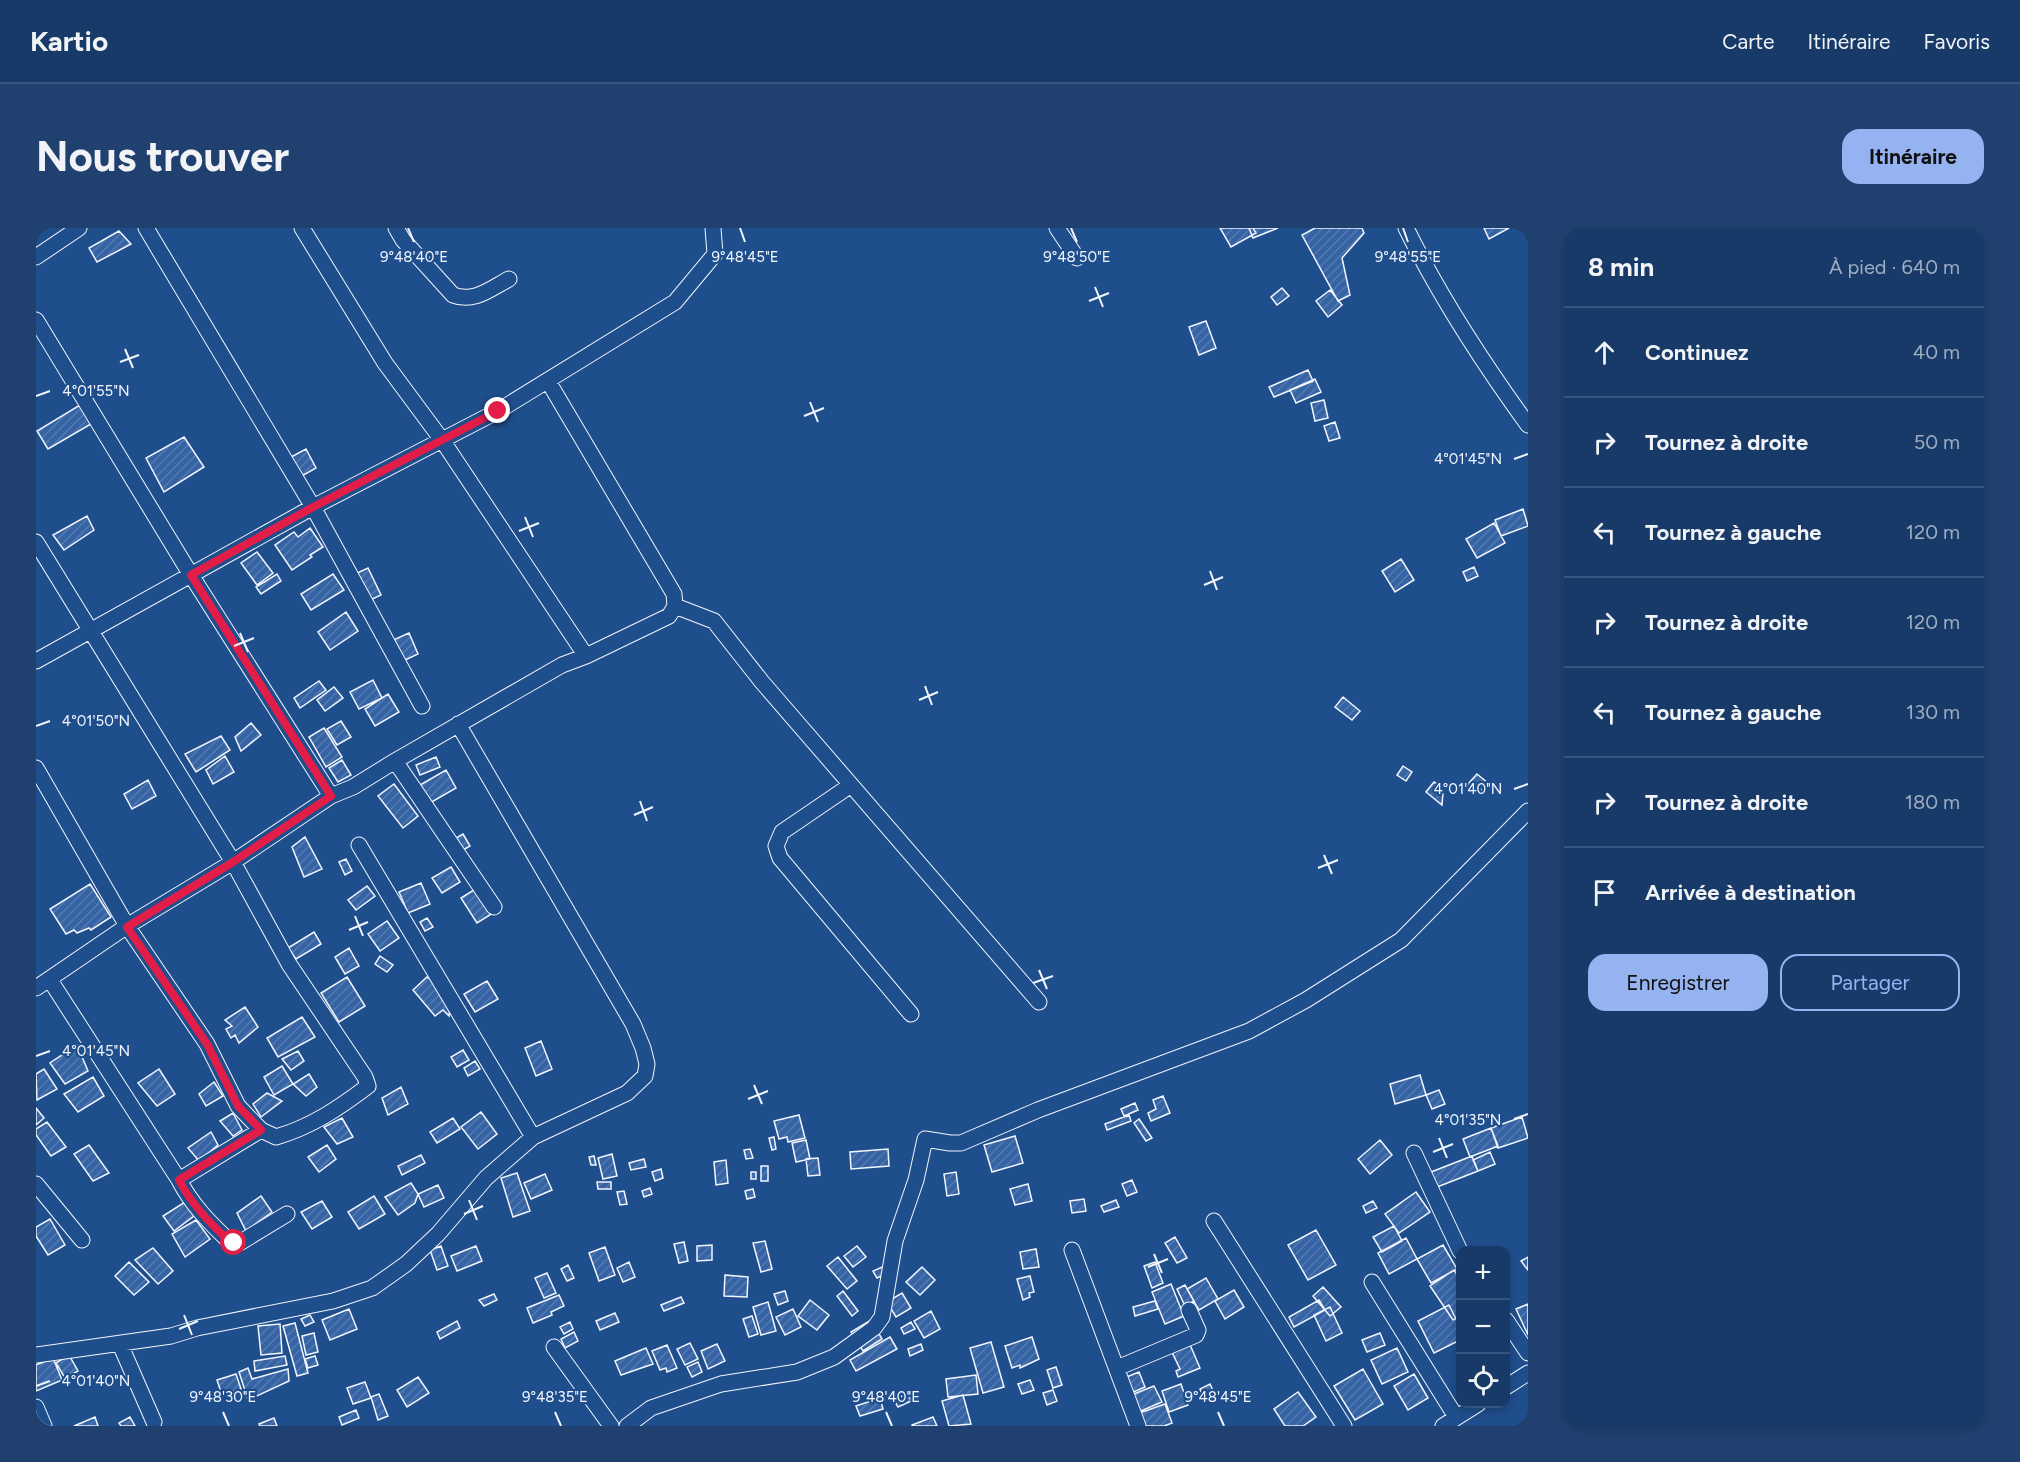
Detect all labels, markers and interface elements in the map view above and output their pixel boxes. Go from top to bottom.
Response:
text: Kartio [30,24,108,58]
text: Carte [1722,29,1775,54]
text: Itinéraire [1808,29,1891,54]
text: Favoris [1924,29,1990,54]
button: Itinéraire [1842,129,1984,184]
text: Nous trouver [36,131,289,182]
text: 9°48'40"E [380,248,448,266]
text: 9°48'45"E [711,248,779,266]
text: 9°48'50"E [1043,248,1111,266]
text: 9°48'55"E [1375,248,1441,266]
text: 8 min [1588,251,1654,283]
text: À pied · 640 m [1829,255,1960,279]
icon: ahead [1588,336,1621,369]
text: Continuez [1645,339,1749,366]
text: 40 m [1913,340,1960,364]
text: 4°01'55"N [62,382,130,400]
route end [484,397,510,423]
icon: right [1588,426,1621,459]
text: Tournez à droite [1645,429,1808,456]
text: 50 m [1914,430,1960,454]
text: 4°01'45"N [1434,450,1502,468]
icon: left [1588,516,1621,549]
text: Tournez à gauche [1645,519,1821,546]
text: 120 m [1906,520,1960,544]
icon: right [1588,606,1621,639]
text: Tournez à droite [1645,609,1808,636]
text: 120 m [1906,610,1960,634]
icon: left [1588,696,1621,729]
text: Tournez à gauche [1645,699,1821,726]
text: 130 m [1906,700,1960,724]
text: 4°01'50"N [62,712,130,730]
text: 4°01'40"N [1433,780,1503,798]
icon: right [1588,786,1621,819]
text: Tournez à droite [1645,789,1808,816]
text: 180 m [1905,790,1960,814]
icon: arrive [1588,876,1621,909]
text: Arrivée à destination [1645,879,1856,906]
button: Enregistrer [1588,954,1768,1011]
button: Partager [1780,954,1960,1011]
text: 4°01'45"N [62,1042,130,1060]
text: 4°01'35"N [1435,1111,1501,1129]
route start [220,1229,246,1255]
map controls [1456,1246,1510,1408]
button: + [1456,1246,1510,1300]
button: − [1456,1300,1510,1354]
button: locate [1456,1354,1510,1408]
text: 4°01'40"N [61,1372,131,1390]
text: 9°48'30"E [189,1388,257,1406]
text: 9°48'35"E [522,1388,588,1406]
text: 9°48'40"E [852,1388,920,1406]
text: 9°48'45"E [1184,1388,1252,1406]

